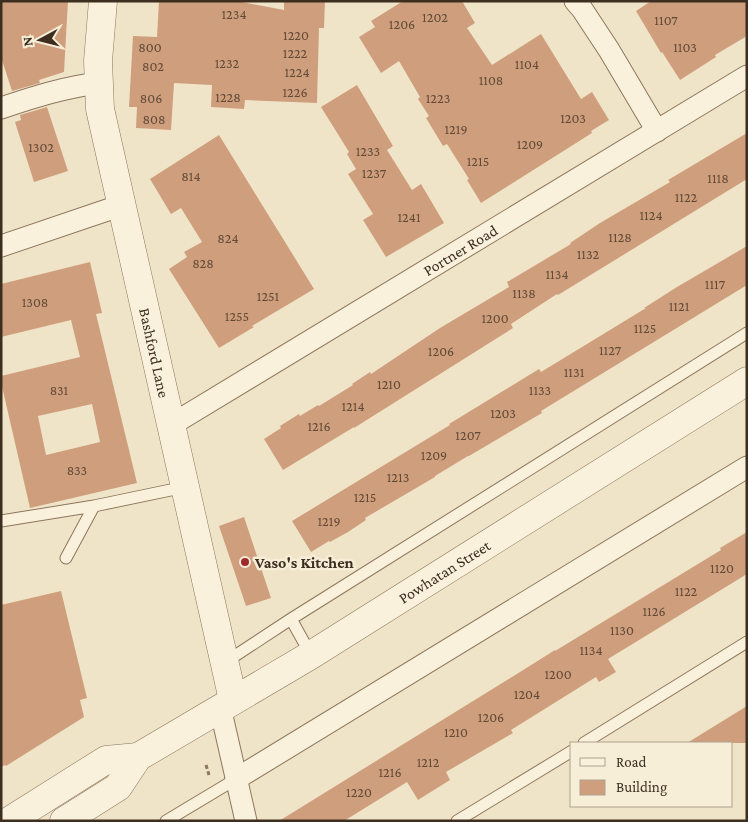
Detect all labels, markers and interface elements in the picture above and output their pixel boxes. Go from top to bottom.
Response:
house number: 1234 [221,6,247,22]
house number: 1202 [422,9,448,25]
house number: 1107 [654,12,678,28]
north arrow [15,15,65,65]
house number: 1206 [389,16,415,32]
house number: 1220 [283,27,309,43]
text: N [19,35,36,47]
house number: 800 [138,39,162,55]
house number: 1103 [673,39,697,55]
house number: 1222 [283,45,308,61]
house number: 1232 [215,55,240,71]
house number: 1104 [515,56,539,72]
house number: 802 [142,58,164,74]
house number: 1224 [284,64,310,80]
house number: 1108 [479,72,503,88]
house number: 1226 [282,84,308,100]
house number: 1228 [215,89,241,105]
house number: 806 [140,90,162,106]
house number: 1223 [426,90,450,106]
house number: 1203 [560,110,586,126]
house number: 808 [143,111,165,127]
house number: 1219 [444,121,468,137]
house number: 1209 [517,136,543,152]
house number: 1302 [28,139,54,155]
house number: 1233 [356,143,380,159]
house number: 1215 [467,153,489,169]
house number: 1237 [362,165,387,181]
house number: 814 [181,168,201,184]
house number: 1118 [707,170,729,186]
house number: 1122 [675,189,698,205]
house number: 1124 [639,207,663,223]
house number: 1241 [397,209,421,225]
street label: Portner Road [420,221,501,279]
house number: 1128 [608,229,632,245]
house number: 824 [217,230,239,246]
house number: 1132 [577,246,600,262]
house number: 828 [192,255,214,271]
house number: 1134 [545,266,569,282]
house number: 1117 [705,276,726,292]
house number: 1138 [512,285,536,301]
house number: 1251 [257,288,280,304]
house number: 1308 [22,294,48,310]
house number: 1121 [669,298,690,314]
street label: Bashford Lane [137,306,173,399]
house number: 1255 [225,308,249,324]
house number: 1200 [481,310,509,326]
house number: 1125 [634,320,656,336]
house number: 1127 [599,342,622,358]
house number: 1206 [428,343,454,359]
house number: 1131 [564,364,585,380]
house number: 1210 [377,376,401,392]
house number: 831 [50,382,69,398]
house number: 1133 [529,382,551,398]
house number: 1214 [341,398,365,414]
house number: 1203 [490,405,516,421]
house number: 1216 [307,418,331,434]
house number: 1207 [455,427,481,443]
house number: 1209 [421,447,447,463]
house number: 833 [67,462,87,478]
house number: 1213 [387,469,409,485]
house number: 1215 [354,489,376,505]
house number: 1219 [317,513,341,529]
street label: Powhatan Street [395,536,494,606]
place label: Vaso's Kitchen [254,554,354,571]
marker: Vaso's Kitchen [239,556,251,568]
house number: 1120 [710,560,734,576]
house number: 1122 [675,583,698,599]
house number: 1126 [642,603,666,619]
house number: 1130 [610,622,634,638]
house number: 1134 [579,642,603,658]
house number: 1200 [544,666,572,682]
house number: 1204 [514,686,540,702]
house number: 1206 [478,709,504,725]
house number: 1210 [444,724,468,740]
legend [570,742,733,807]
house number: 1212 [417,754,440,770]
text: Road [616,754,647,770]
house number: 1216 [378,764,402,780]
text: Building [616,779,667,796]
house number: 1220 [346,784,372,800]

